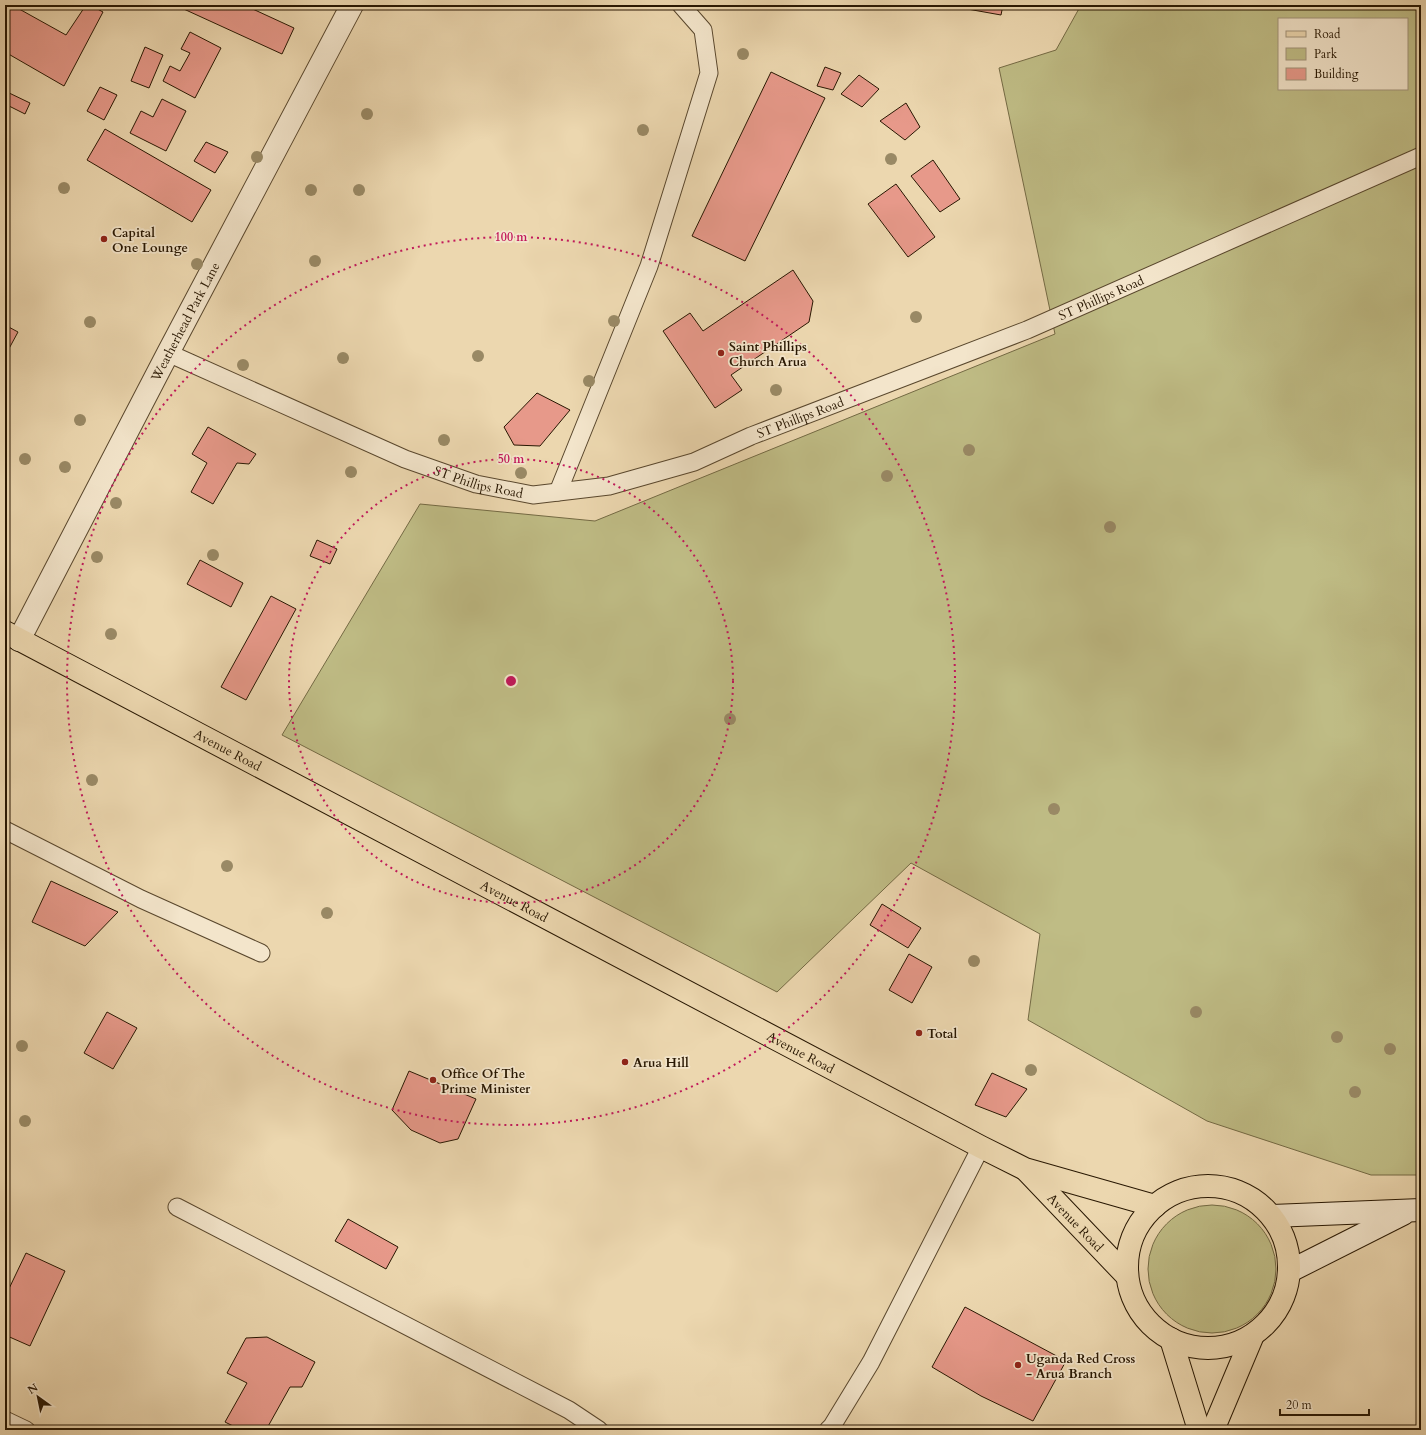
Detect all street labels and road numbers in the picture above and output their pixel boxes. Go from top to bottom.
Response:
street label: Weatherhead Park Lane [146,259,224,386]
street label: ST Phillips Road [1056,271,1147,325]
street label: ST Phillips Road [754,393,847,443]
street label: ST Phillips Road [431,462,525,503]
street label: Avenue Road [190,725,265,776]
street label: Avenue Road [477,876,551,927]
street label: Avenue Road [763,1028,838,1078]
street label: Avenue Road [1043,1190,1107,1256]

